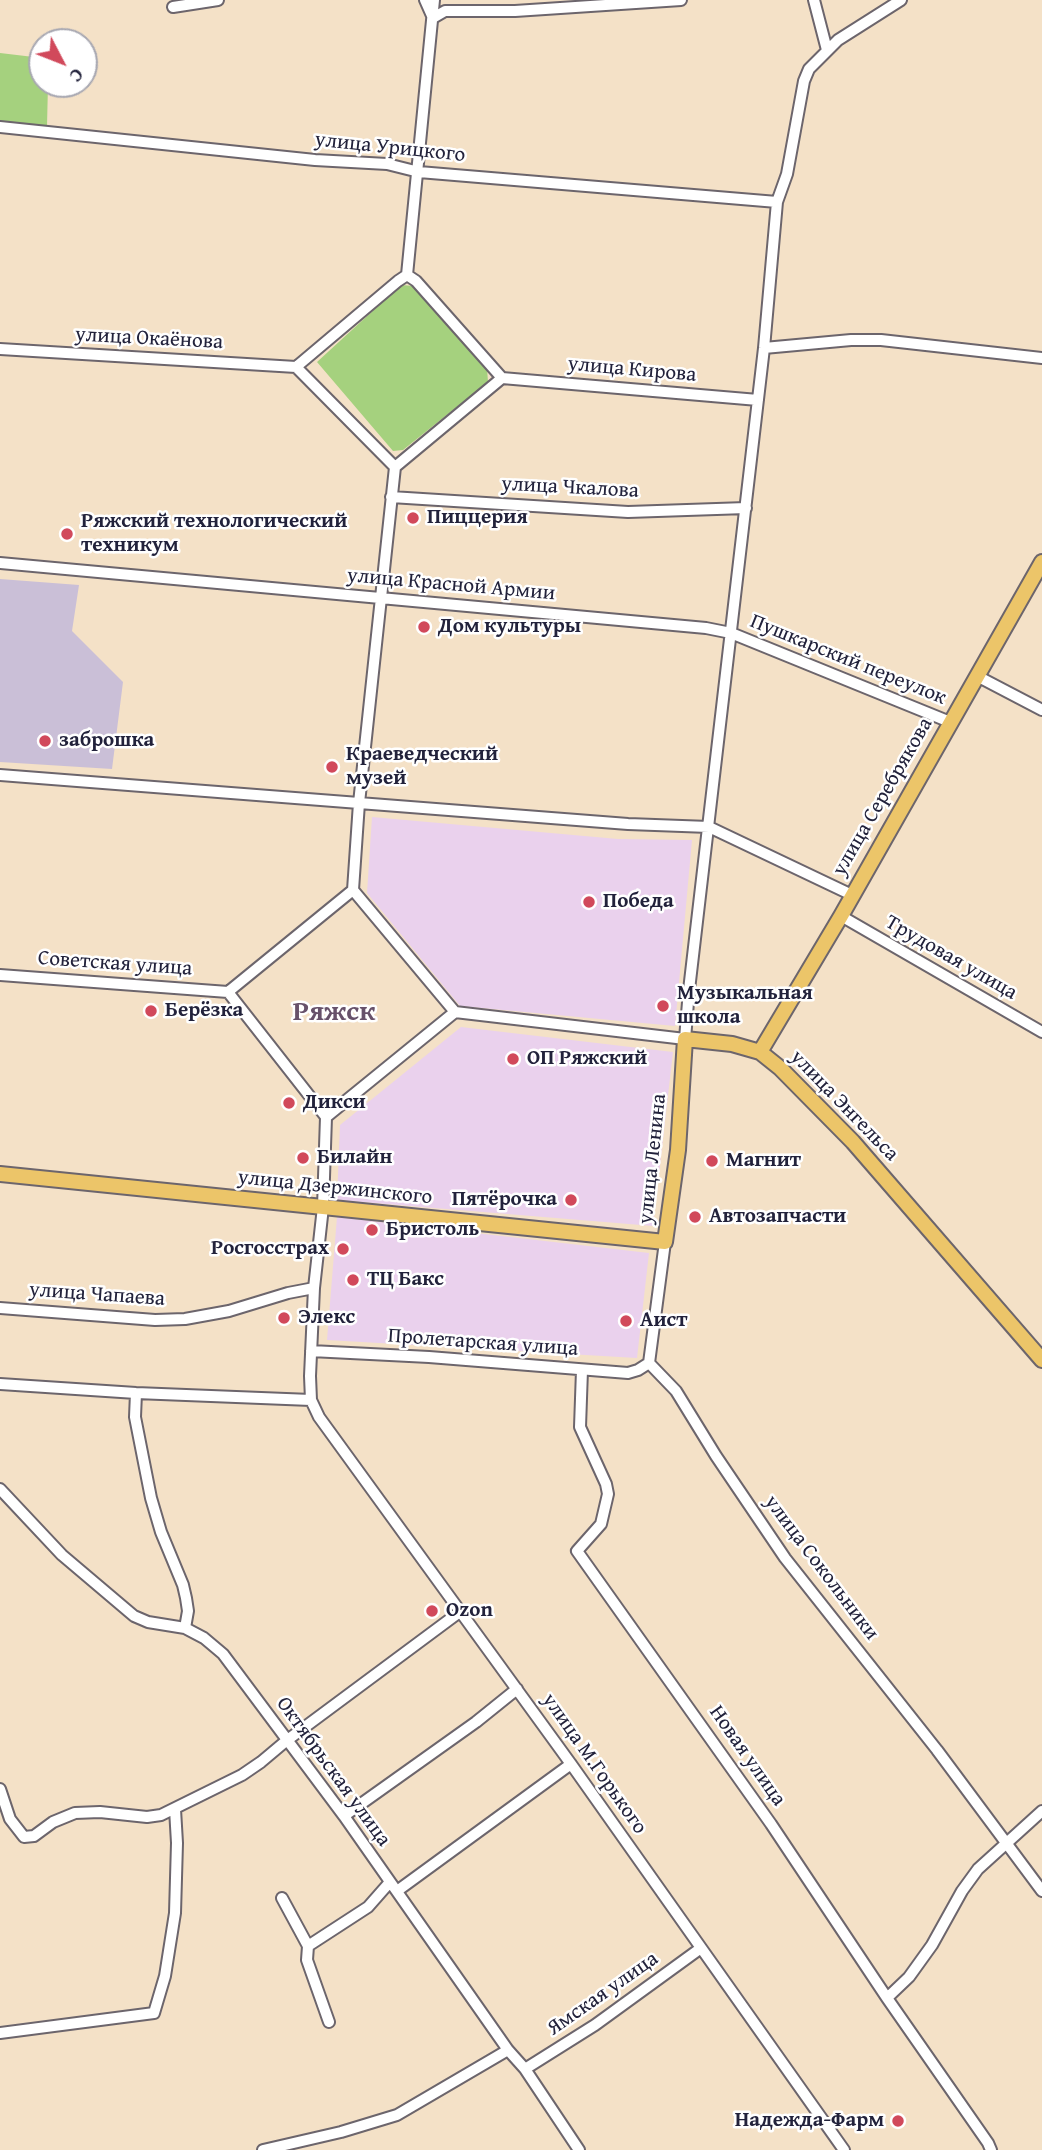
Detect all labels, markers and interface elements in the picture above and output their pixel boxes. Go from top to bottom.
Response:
north arrow [28,28,98,98]
text: С [63,62,91,89]
street label: улица Урицкого [314,128,466,168]
street label: улица Окаёнова [74,323,224,355]
street label: улица Кирова [567,352,697,388]
street label: улица Чкалова [501,472,639,504]
place label: Пиццерия [427,505,528,531]
place label: Ряжский технологический техникум [81,509,347,559]
marker: Пиццерия [405,510,421,526]
marker: Ряжский технологический техникум [59,526,75,542]
street label: улица Красной Армии [346,563,556,607]
street label: Пушкарский переулок [746,609,950,711]
place label: Дом культуры [438,614,581,640]
marker: Дом культуры [416,619,432,635]
street label: улица Серебрякова [827,713,939,881]
place label: заброшка [59,728,154,754]
marker: заброшка [37,733,53,749]
place label: Краеведческий музей [346,742,498,792]
marker: Краеведческий музей [324,759,340,775]
place label: Победа [603,889,674,915]
marker: Победа [581,894,597,910]
street label: Трудовая улица [881,910,1021,1006]
street label: Советская улица [37,946,193,982]
place label: Музыкальная школа [677,981,813,1031]
district label: Ряжск [293,996,375,1030]
place label: Берёзка [165,998,243,1024]
marker: Музыкальная школа [655,998,671,1014]
marker: Берёзка [143,1003,159,1019]
street label: улица Энгельса [785,1045,903,1167]
place label: ОП Ряжский [527,1046,647,1072]
marker: ОП Ряжский [505,1051,521,1067]
place label: Дикси [303,1090,366,1116]
street label: улица Ленина [634,1092,672,1226]
marker: Дикси [281,1095,297,1111]
place label: Билайн [317,1145,392,1171]
place label: Магнит [726,1148,801,1174]
marker: Билайн [295,1150,311,1166]
marker: Магнит [704,1153,720,1169]
street label: улица Дзержинского [236,1165,434,1211]
place label: Пятёрочка [452,1187,557,1213]
marker: Пятёрочка [563,1192,579,1208]
place label: Автозапчасти [709,1204,846,1230]
marker: Автозапчасти [687,1209,703,1225]
place label: Бристоль [386,1217,479,1243]
marker: Бристоль [364,1222,380,1238]
place label: Росгосстрах [211,1236,329,1262]
marker: Росгосстрах [335,1241,351,1257]
place label: ТЦ Бакс [367,1267,444,1293]
marker: ТЦ Бакс [345,1272,361,1288]
street label: улица Чапаева [28,1278,166,1312]
place label: Элекс [298,1305,355,1331]
place label: Аист [640,1308,688,1334]
marker: Элекс [276,1310,292,1326]
marker: Аист [618,1313,634,1329]
street label: Пролетарская улица [387,1324,579,1362]
street label: улица Сокольники [758,1491,884,1645]
place label: Ozon [446,1598,493,1624]
marker: Ozon [424,1603,440,1619]
street label: улица М.Горького [536,1689,652,1839]
street label: Октябрьская улица [270,1692,396,1852]
street label: Новая улица [703,1701,791,1811]
street label: Ямская улица [543,1947,663,2041]
place label: Надежда-Фарм [735,2108,884,2134]
marker: Надежда-Фарм [890,2113,906,2129]

